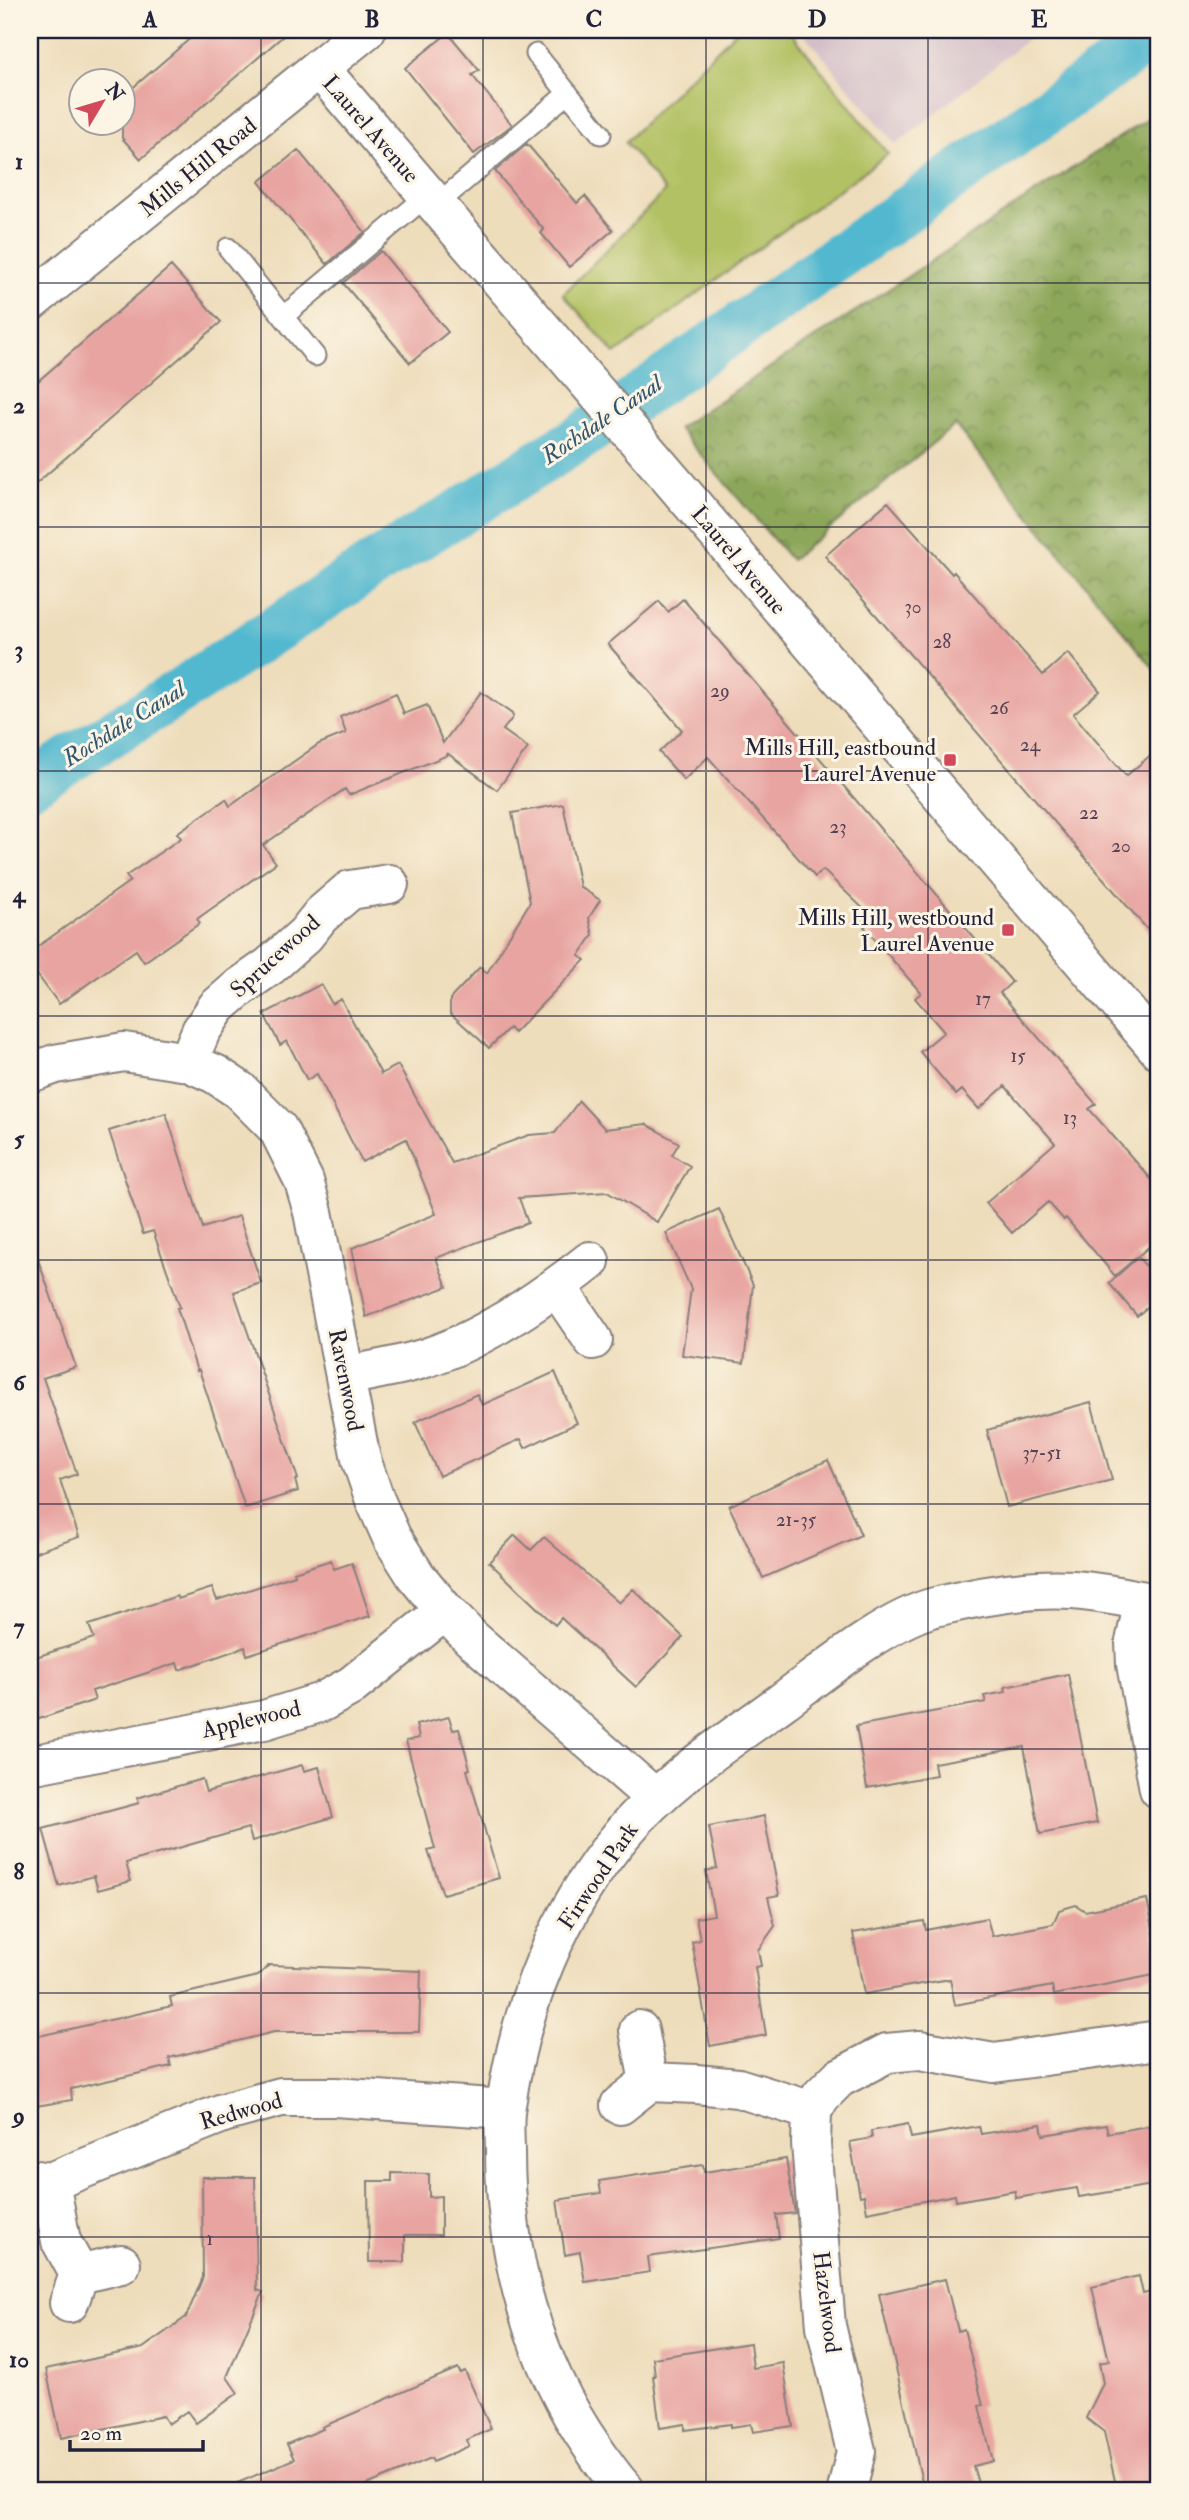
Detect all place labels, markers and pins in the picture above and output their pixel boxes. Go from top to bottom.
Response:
place label: Mills Hill, eastbound Laurel Avenue [744,733,936,788]
marker: Mills Hill, eastbound Laurel Avenue [942,752,958,768]
place label: Mills Hill, westbound Laurel Avenue [798,903,994,958]
marker: Mills Hill, westbound Laurel Avenue [1000,922,1016,938]

